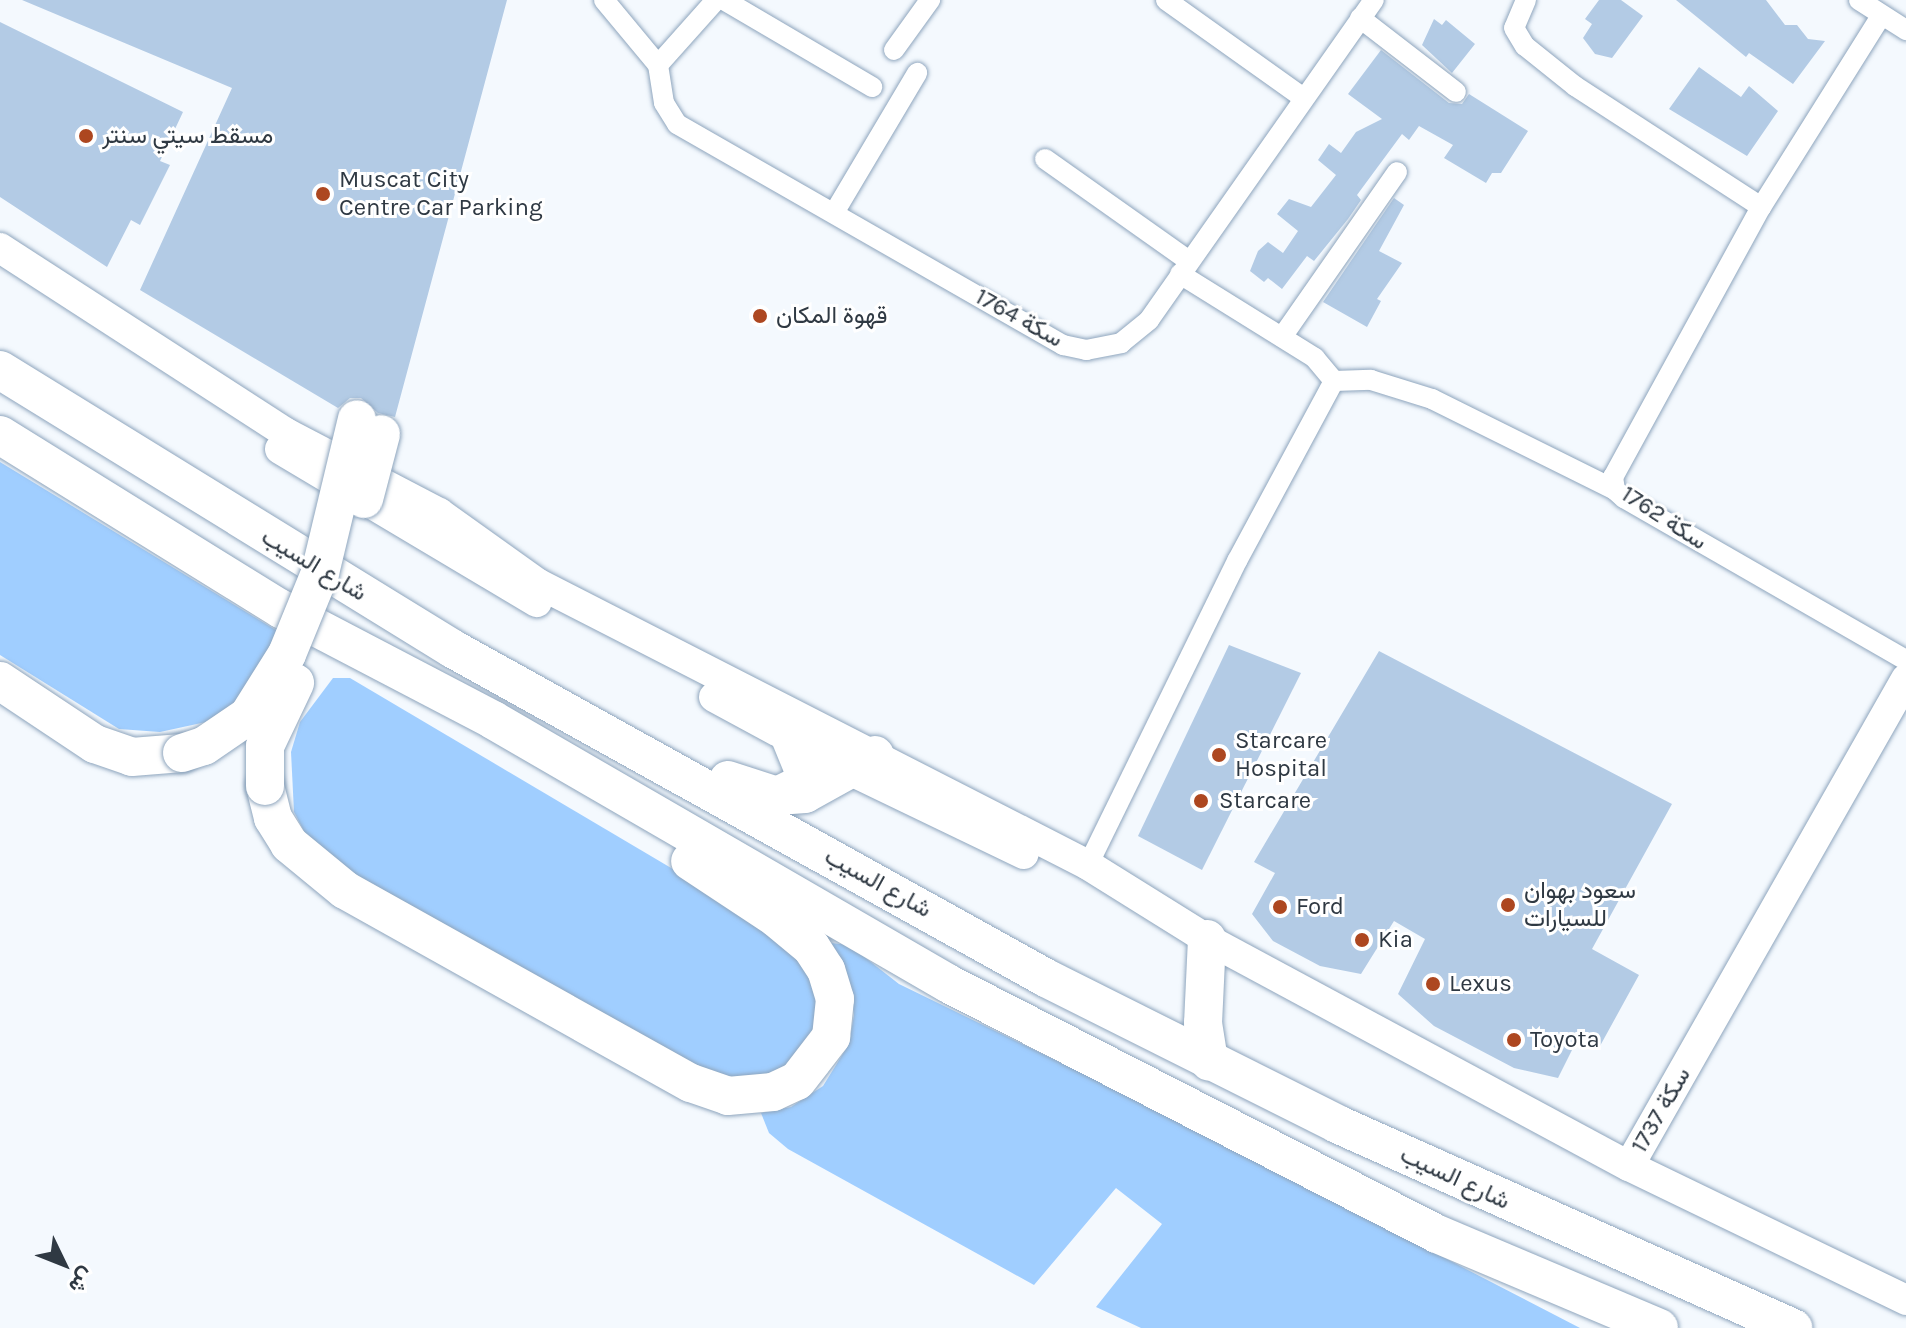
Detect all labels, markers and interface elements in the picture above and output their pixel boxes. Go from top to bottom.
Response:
place label: مسقط سيتي سنتر [102,122,273,150]
marker: مسقط سيتي سنتر [77,127,95,145]
place label: Muscat City Centre Car Parking [339,166,542,222]
marker: Muscat City Centre Car Parking [314,185,332,203]
street label: سكة 1764 [970,282,1068,354]
place label: قهوة المكان [776,302,887,330]
marker: قهوة المكان [751,307,769,325]
street label: سكة 1762 [1616,480,1712,556]
street label: شارع السيب [256,522,372,608]
place label: Starcare Hospital [1235,727,1327,783]
marker: Starcare Hospital [1210,746,1228,764]
place label: Starcare [1219,787,1311,815]
marker: Starcare [1190,790,1212,812]
street label: شارع السيب [820,842,936,924]
place label: سعود بهوان للسيارات [1524,877,1636,933]
place label: Ford [1296,893,1344,921]
marker: سعود بهوان للسيارات [1499,896,1517,914]
marker: Ford [1271,898,1289,916]
place label: Kia [1378,926,1413,954]
marker: Kia [1353,931,1371,949]
place label: Lexus [1449,970,1512,998]
marker: Lexus [1424,975,1442,993]
place label: Toyota [1530,1026,1600,1054]
marker: Toyota [1505,1031,1523,1049]
street label: سكة 1737 [1625,1062,1697,1158]
street label: شارع السيب [1396,1140,1514,1216]
north arrow [24,1224,104,1304]
text: ش [63,1262,100,1299]

